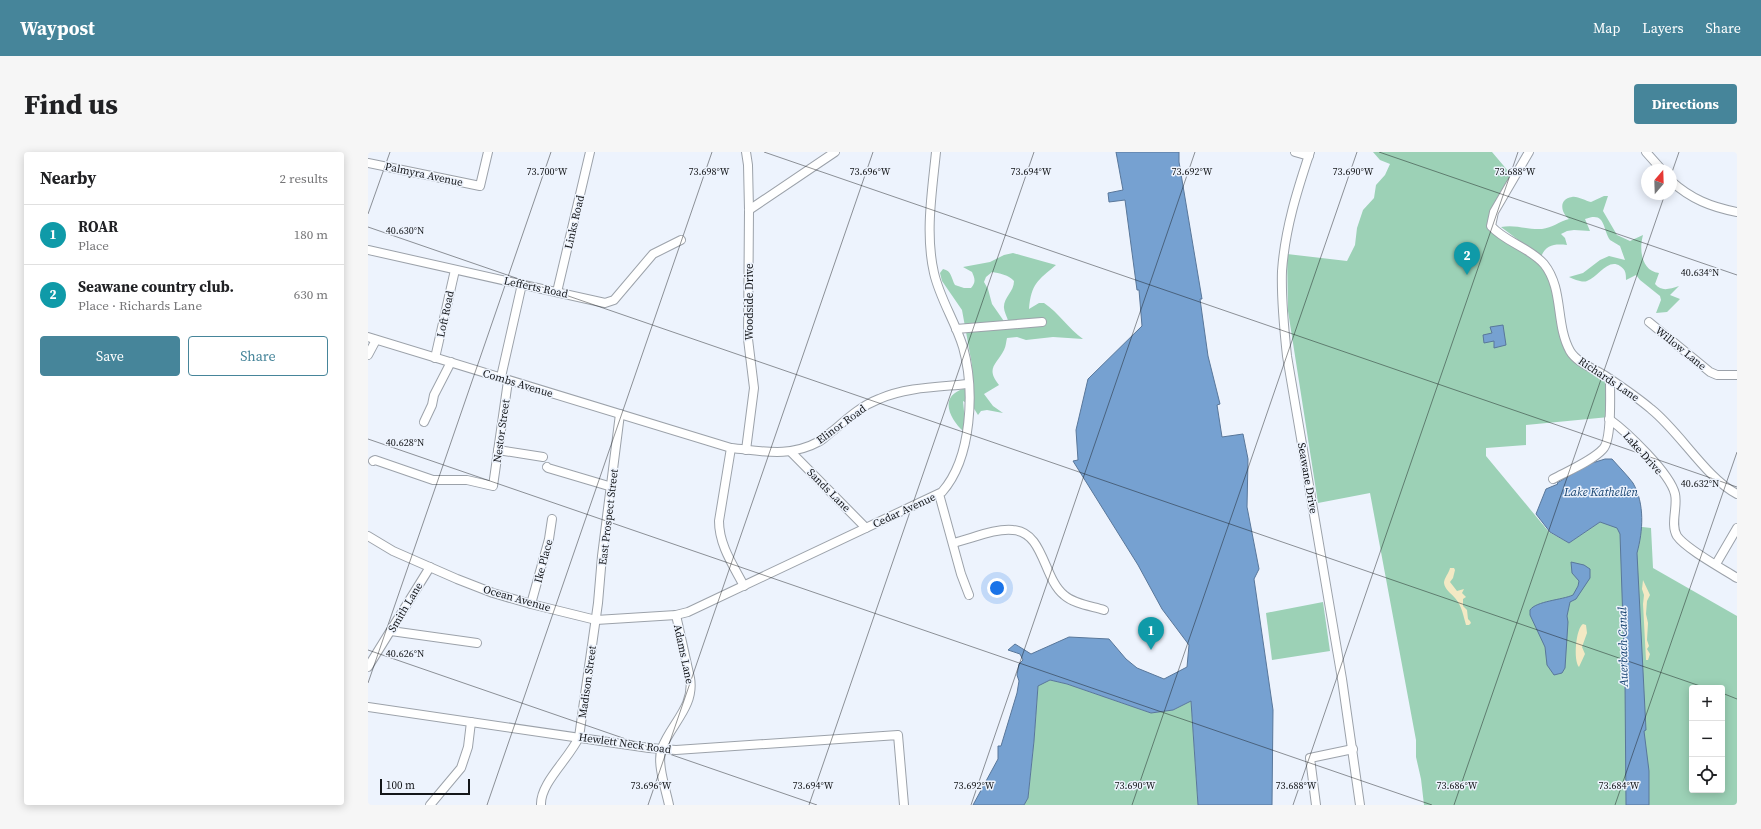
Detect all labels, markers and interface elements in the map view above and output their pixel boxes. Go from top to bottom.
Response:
text: Waypost [20,15,95,41]
text: Map [1593,18,1620,38]
text: Layers [1642,18,1684,38]
text: Share [1706,18,1741,38]
button: Directions [1634,84,1737,124]
text: Find us [24,85,118,123]
street label: Palmyra Avenue [384,159,465,190]
north arrow [1641,164,1677,200]
text: 73.700°W [527,165,568,178]
text: 73.698°W [689,165,730,178]
text: 73.696°W [850,165,891,178]
text: 73.694°W [1011,165,1052,178]
text: 73.692°W [1172,165,1213,178]
text: 73.690°W [1333,165,1374,178]
text: 73.688°W [1495,165,1536,178]
text: Nearby [40,166,96,190]
text: 2 results [280,170,328,187]
street label: Links Road [561,193,588,250]
text: ROAR [78,216,118,237]
text: 40.630°N [386,224,424,237]
text: 1 [49,226,57,243]
text: 180 m [294,226,328,243]
text: Place [78,237,109,254]
pin: 2 [1454,242,1480,275]
street label: Woodside Drive [742,263,757,341]
text: 40.634°N [1681,266,1719,279]
street label: Lefferts Road [502,273,570,302]
text: Seawane country club. [78,276,234,297]
text: 2 [49,286,57,303]
text: 630 m [294,286,328,303]
street label: Loft Road [433,289,458,339]
text: Place · Richards Lane [78,297,202,314]
street label: Willow Lane [1652,323,1710,374]
button: Save [40,336,180,376]
button: Share [188,336,328,376]
street label: Richards Lane [1575,354,1642,406]
street label: Combs Avenue [481,366,555,401]
street label: Nestor Street [490,398,513,464]
street label: Elinor Road [813,401,870,448]
street label: Lake Drive [1619,429,1666,478]
text: 40.628°N [386,436,424,449]
street label: Seawane Drive [1294,442,1321,515]
street label: Sands Lane [804,465,854,516]
street label: East Prospect Street [595,468,622,566]
text: 40.632°N [1681,477,1719,490]
water label: Lake Kathellen [1563,484,1638,500]
street label: Cedar Avenue [870,489,938,532]
street label: Ike Place [531,537,557,584]
your location [987,578,1007,598]
street label: Smith Lane [385,579,426,635]
street label: Ocean Avenue [481,582,553,615]
water label: Auerbach Canal [1614,606,1632,688]
pin: 1 [1138,617,1164,650]
street label: Adams Lane [670,623,697,686]
street label: Madison Street [575,644,600,719]
text: 40.626°N [386,647,424,660]
map controls [1689,685,1725,793]
button: + [1689,685,1725,721]
button: − [1689,721,1725,757]
street label: Hewlett Neck Road [578,730,673,758]
button: locate [1689,757,1725,793]
scale bar [380,777,470,796]
text: 100 m [386,778,415,793]
text: 73.696°W [631,779,672,792]
text: 73.694°W [793,779,834,792]
text: 73.692°W [954,779,995,792]
text: 73.690°W [1115,779,1156,792]
text: 73.688°W [1276,779,1317,792]
text: 73.686°W [1437,779,1478,792]
text: 73.684°W [1599,779,1640,792]

